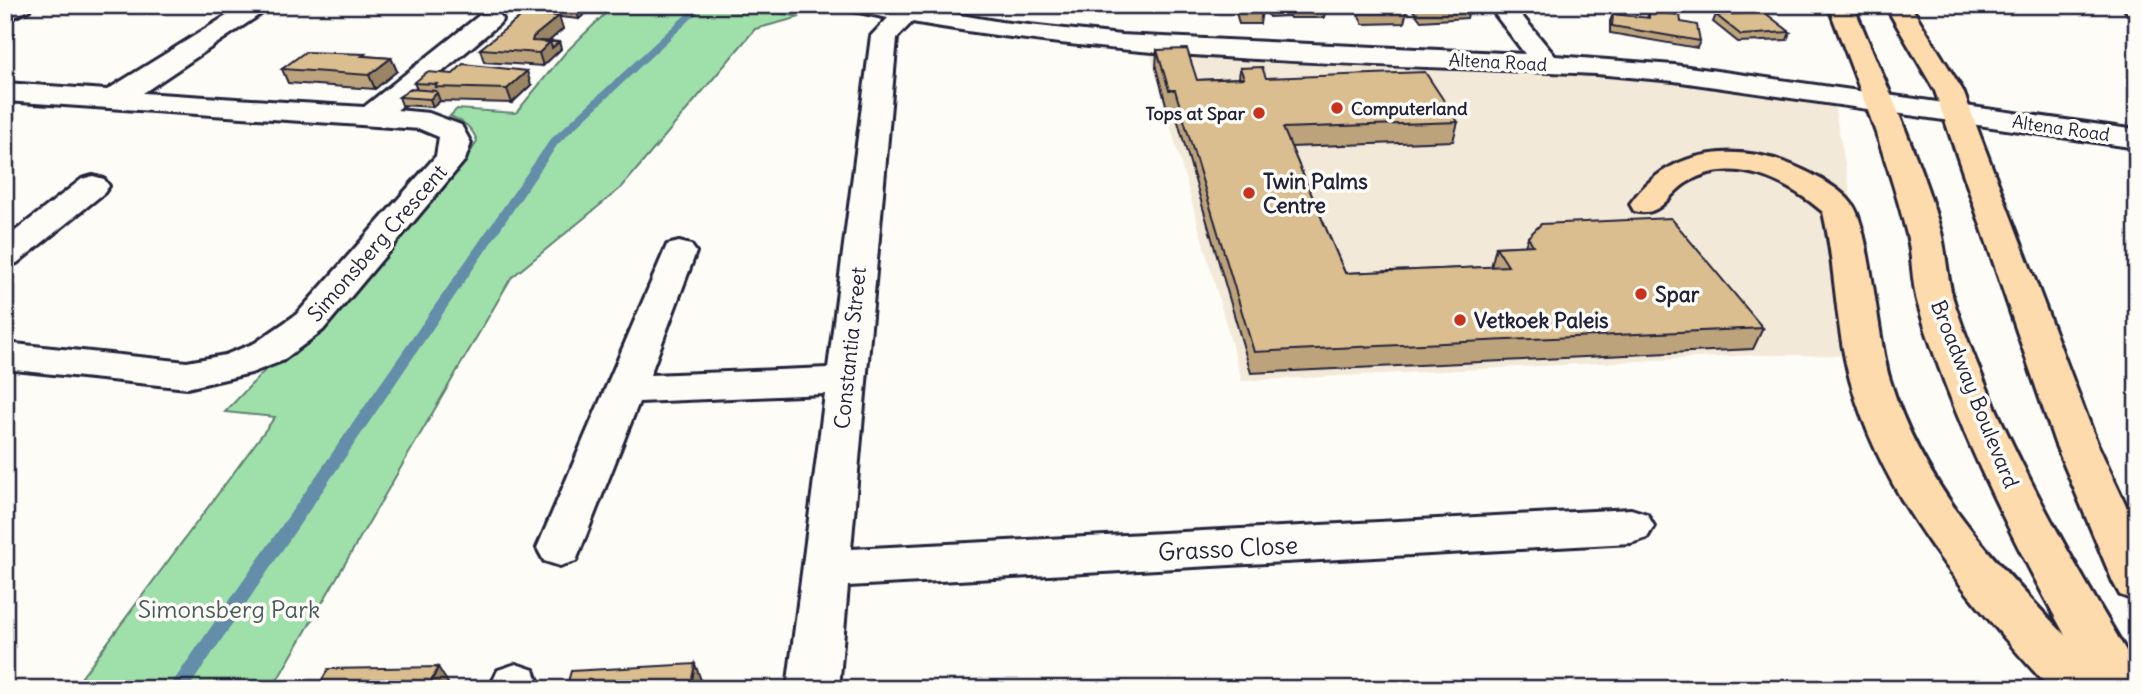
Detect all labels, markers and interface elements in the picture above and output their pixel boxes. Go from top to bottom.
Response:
street label: Altena Road [1448,48,1548,76]
place label: Computerland [1351,97,1468,120]
marker: Computerland [1329,100,1345,116]
place label: Tops at Spar [1145,102,1246,125]
marker: Tops at Spar [1251,105,1267,121]
street label: Altena Road [2011,110,2112,146]
street label: Simonsberg Crescent [301,159,453,327]
place label: Twin Palms Centre [1263,168,1368,219]
marker: Twin Palms Centre [1241,185,1257,201]
street label: Constantia Street [828,266,872,430]
place label: Spar [1655,281,1700,308]
marker: Spar [1633,286,1649,302]
street label: Broadway Boulevard [1925,296,2025,492]
place label: Vetkoek Paleis [1474,307,1609,334]
marker: Vetkoek Paleis [1452,312,1468,328]
street label: Grasso Close [1157,529,1299,567]
park label: Simonsberg Park [138,594,320,624]

